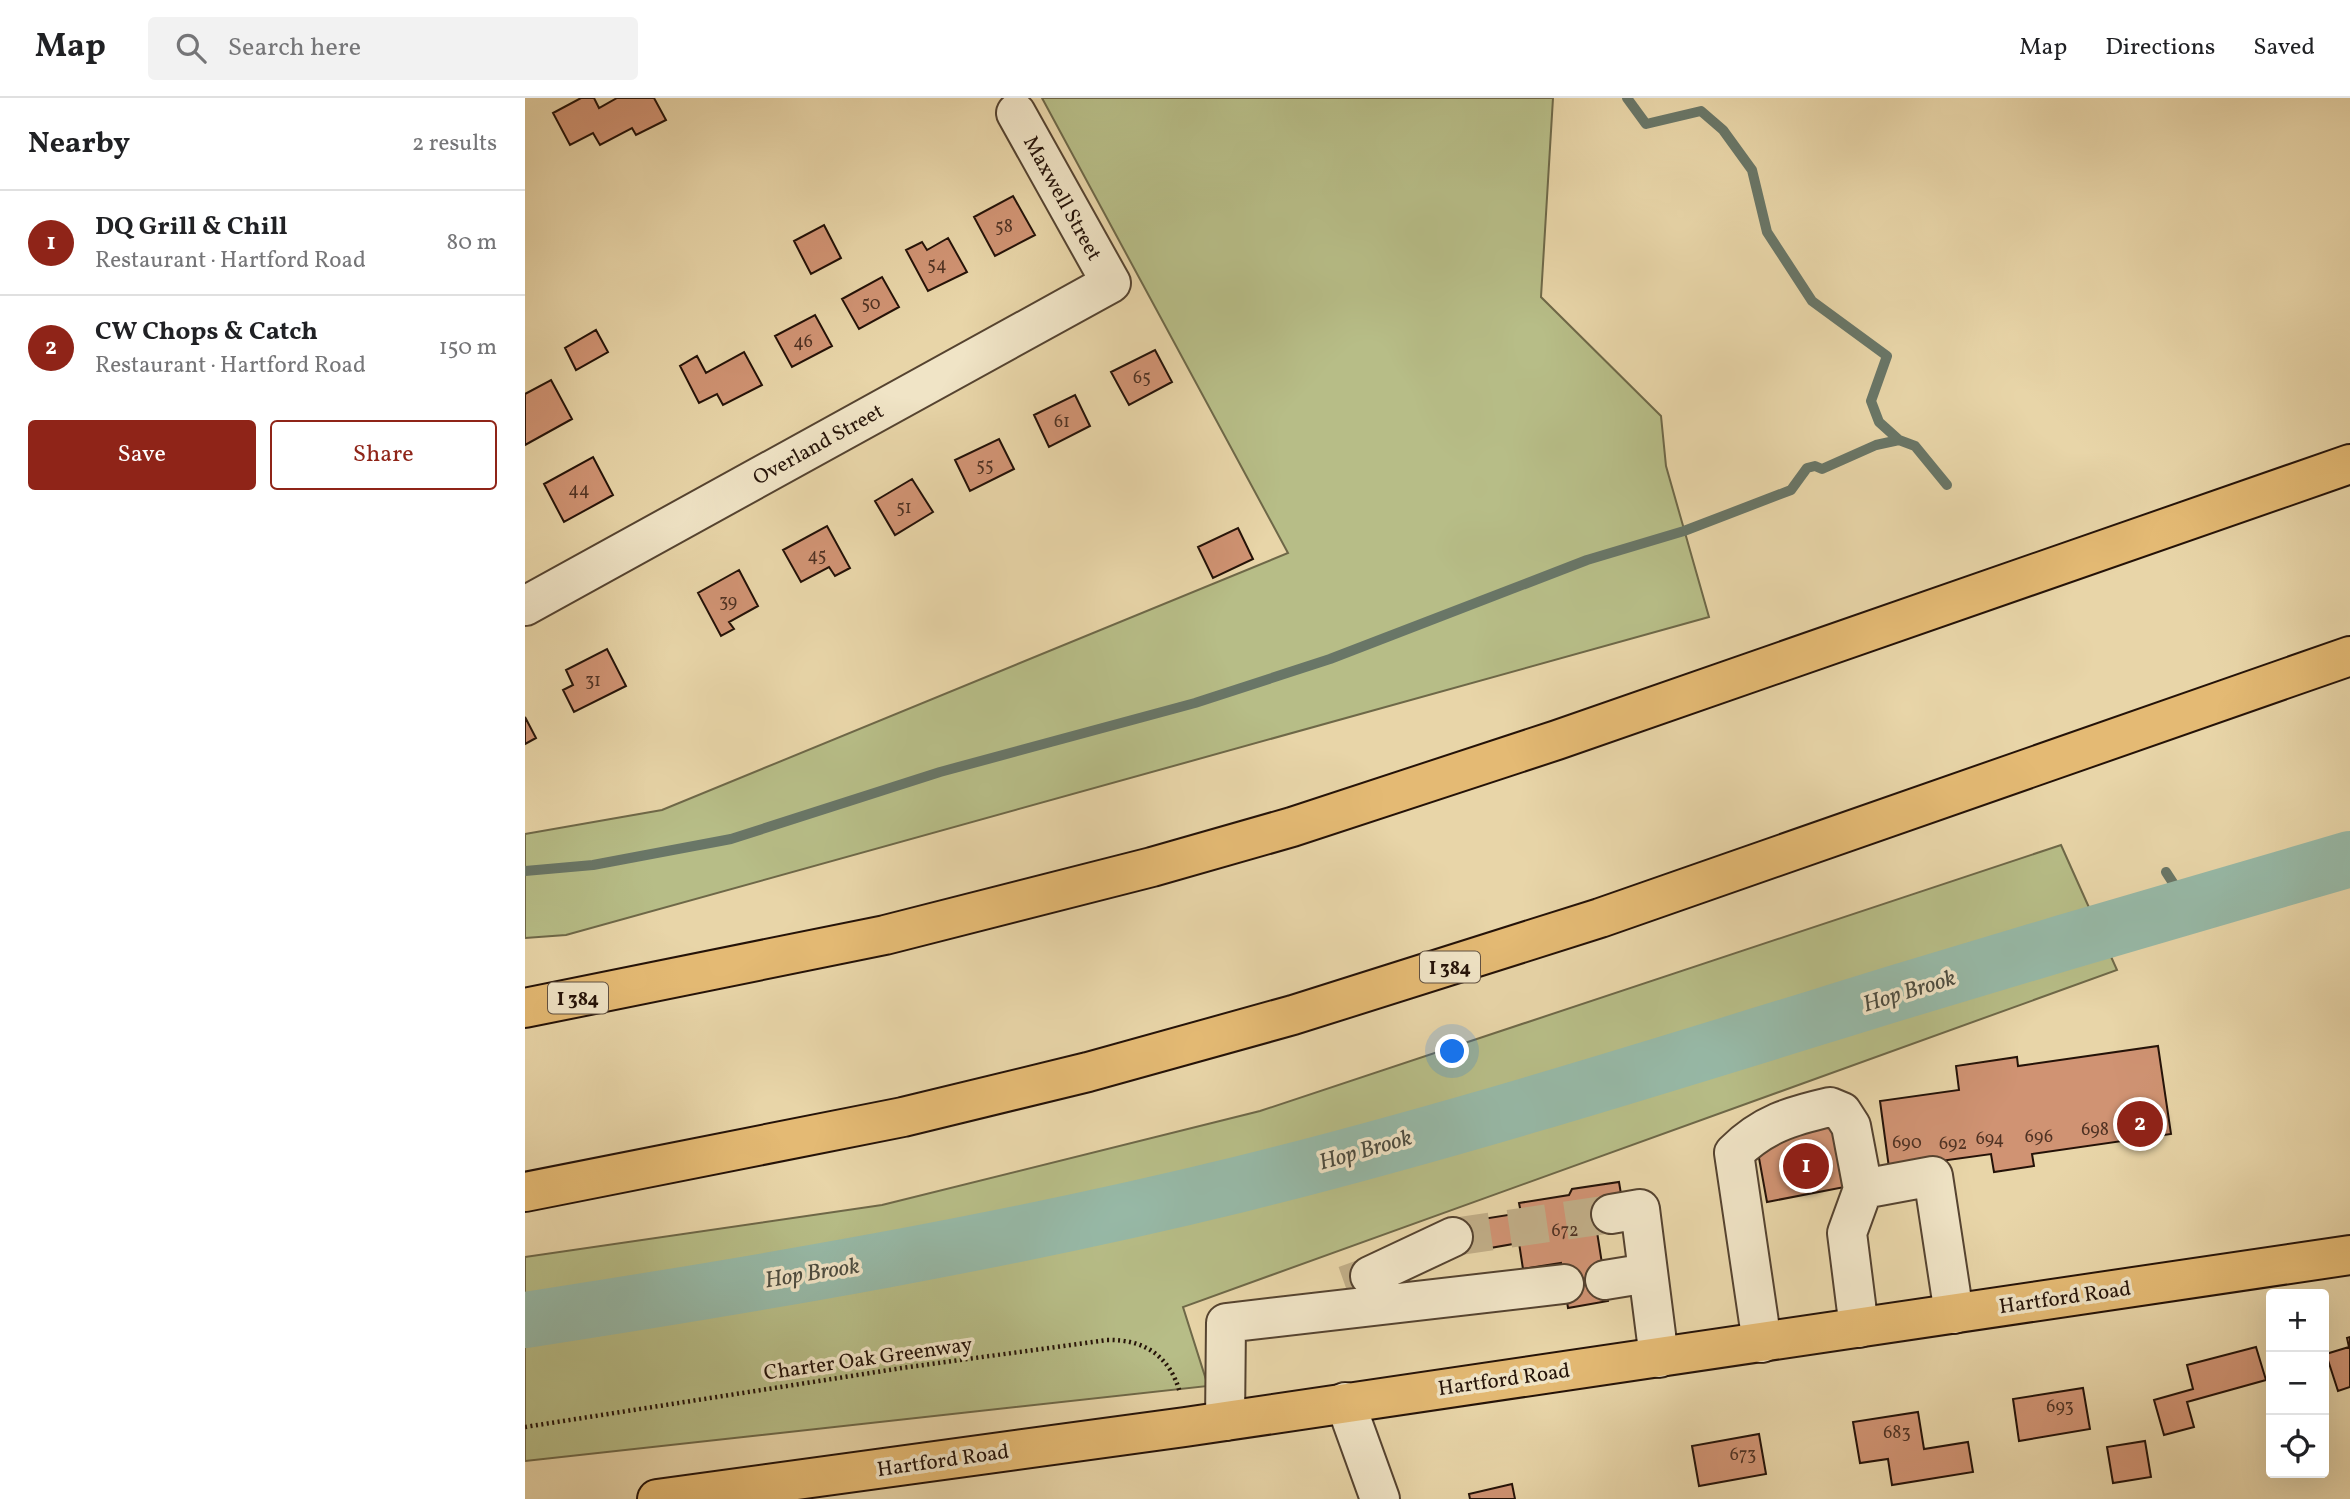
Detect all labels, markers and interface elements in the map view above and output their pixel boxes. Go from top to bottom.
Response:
search box [148,17,638,80]
text: Map [35,25,106,71]
icon: search [172,29,210,67]
text: Search here [228,30,361,66]
text: Map [2019,31,2067,65]
text: Directions [2105,31,2215,65]
text: Saved [2253,31,2315,65]
text: Nearby [28,123,130,165]
text: 2 results [412,128,497,160]
street label: Maxwell Street [1015,131,1108,266]
text: DQ Grill & Chill [95,209,288,245]
house number: 58 [995,215,1013,240]
text: 1 [46,227,56,259]
text: 80 m [447,227,497,259]
text: Restaurant · Hartford Road [95,245,366,277]
house number: 54 [927,253,947,278]
house number: 50 [861,292,881,317]
text: CW Chops & Catch [95,314,318,350]
house number: 46 [793,330,813,355]
text: 2 [45,332,57,364]
text: 150 m [439,332,497,364]
text: Restaurant · Hartford Road [95,350,366,382]
house number: 65 [1133,366,1151,391]
street label: Overland Street [748,397,889,493]
house number: 61 [1054,410,1070,435]
button: Save [28,420,256,490]
button: Share [270,420,497,490]
house number: 55 [976,454,994,479]
house number: 44 [568,478,590,503]
house number: 51 [896,496,912,521]
house number: 45 [808,544,826,569]
house number: 39 [719,590,737,615]
house number: 31 [585,669,601,694]
road number: I 384 [1420,952,1480,982]
water label: Hop Brook [1859,963,1960,1021]
road number: I 384 [548,983,608,1014]
your location [1435,1034,1469,1068]
pin: 2 [2117,1098,2163,1150]
house number: 698 [2081,1118,2109,1143]
water label: Hop Brook [1315,1122,1416,1179]
house number: 696 [2025,1125,2053,1150]
house number: 694 [1976,1127,2004,1152]
house number: 690 [1892,1131,1922,1156]
house number: 692 [1939,1132,1967,1157]
pin: 1 [1783,1140,1829,1192]
house number: 672 [1551,1219,1579,1244]
water label: Hop Brook [763,1251,862,1297]
street label: Hartford Road [1997,1275,2133,1322]
map controls [2266,1289,2329,1478]
button: + [2266,1289,2329,1352]
street label: Charter Oak Greenway [762,1330,975,1388]
button: − [2266,1352,2329,1415]
street label: Hartford Road [1436,1357,1572,1404]
house number: 693 [2046,1395,2074,1420]
button: locate [2266,1415,2329,1478]
house number: 683 [1883,1421,1911,1446]
street label: Hartford Road [875,1438,1011,1485]
house number: 673 [1730,1443,1756,1468]

